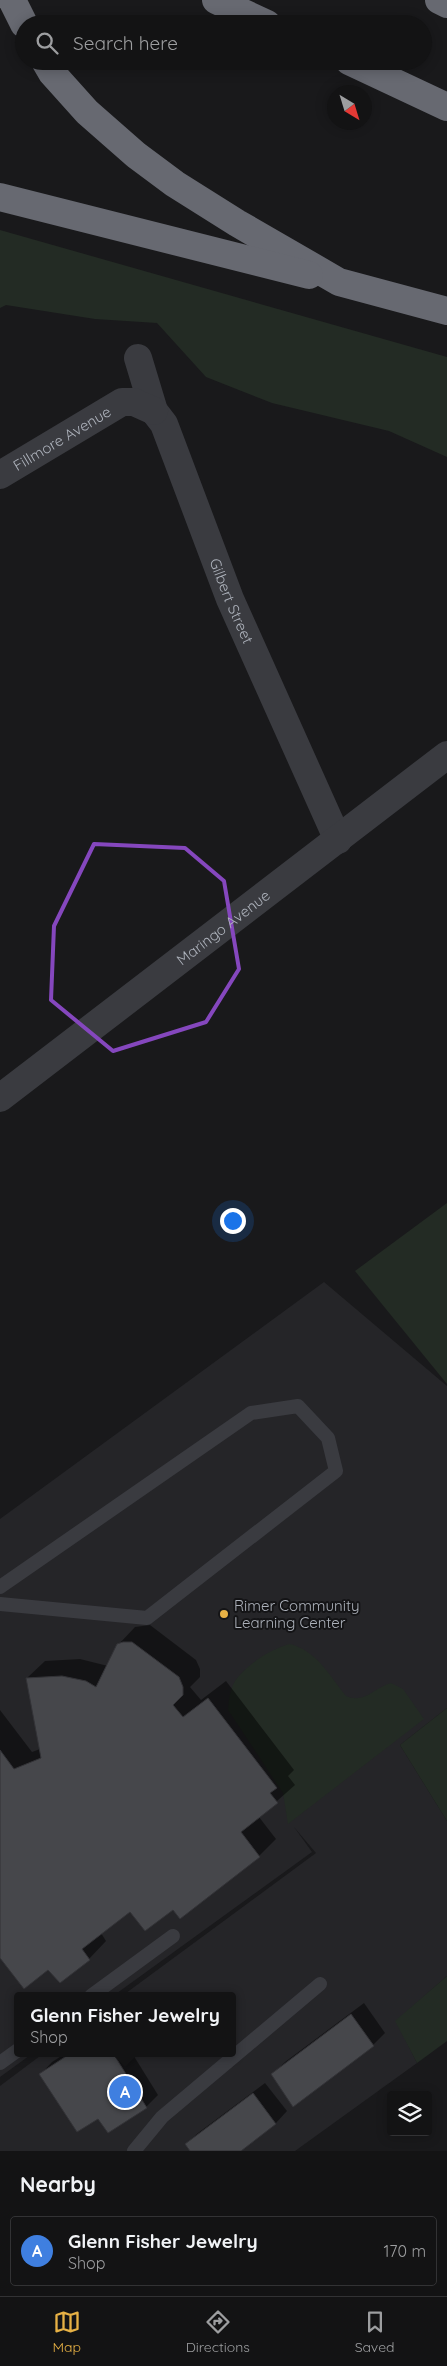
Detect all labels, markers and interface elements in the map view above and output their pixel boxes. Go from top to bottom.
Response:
search box [15,15,432,70]
icon: search [33,29,61,57]
text: Search here [73,31,178,55]
north arrow [327,85,372,130]
street label: Fillmore Avenue [9,401,114,475]
street label: Gilbert Street [206,555,258,646]
street label: Maringo Avenue [172,885,273,969]
your location [220,1208,246,1234]
place label: Rimer Community Learning Center [234,1596,360,1632]
marker: Rimer Community Learning Center [218,1608,230,1620]
popup [14,1992,236,2057]
text: Glenn Fisher Jewelry [30,2003,220,2027]
text: Shop [30,2027,68,2047]
pin: A [109,2073,141,2111]
map controls [387,2091,432,2136]
button: layers [387,2091,432,2136]
text: Nearby [20,2171,96,2197]
text: Glenn Fisher Jewelry [68,2229,258,2253]
text: A [32,2241,42,2261]
text: 170 m [383,2241,426,2261]
text: Shop [68,2253,105,2273]
tab: Map [52,2308,81,2356]
tab: Directions [186,2308,250,2356]
tab: Saved [355,2308,395,2356]

